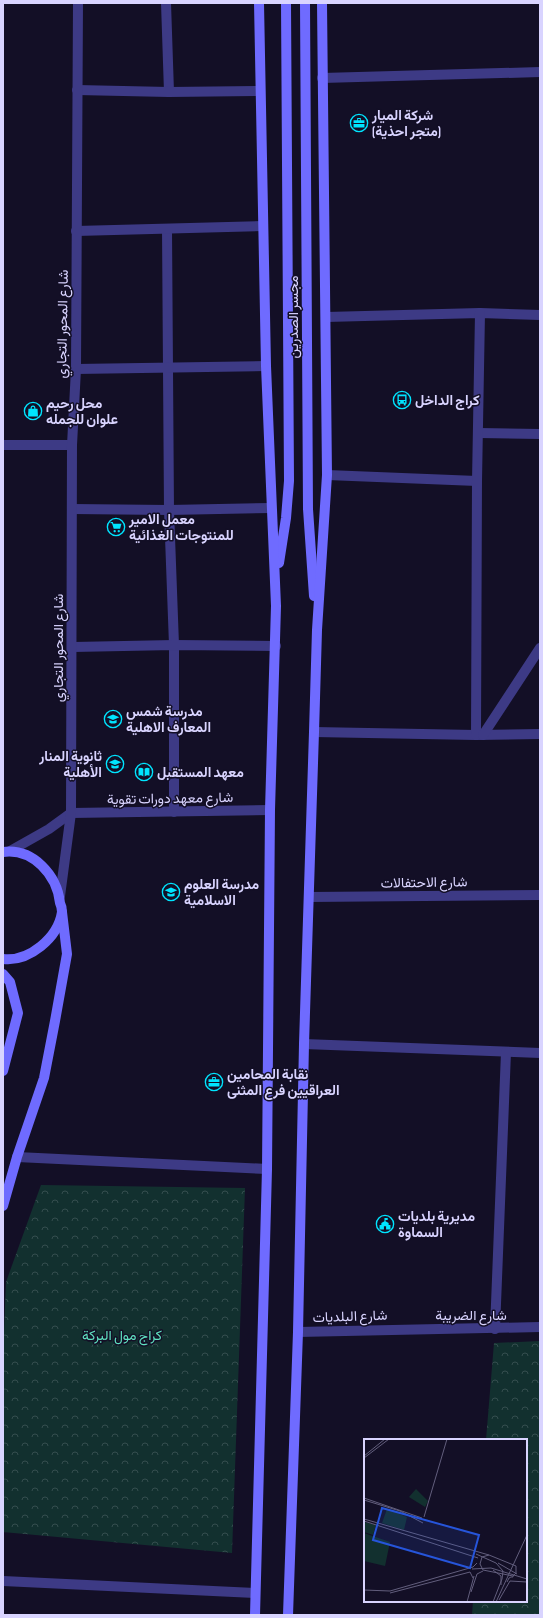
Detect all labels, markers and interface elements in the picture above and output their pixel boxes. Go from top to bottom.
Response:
place label: شركة الميار (متجر احذية) [371,107,441,140]
office icon: شركة الميار (متجر احذية) [349,113,369,133]
street label: شارع المحور التجاري [53,270,75,379]
street label: مجسر الصدرين [285,276,302,358]
bus stop icon: كراج الداخل [392,390,412,410]
place label: كراج الداخل [415,392,480,410]
place label: محل رحيم علوان للجمله [46,395,118,428]
shop icon: محل رحيم علوان للجمله [23,401,43,421]
place label: معمل الامير للمنتوجات الغذائية [128,511,234,544]
supermarket icon: معمل الامير للمنتوجات الغذائية [106,517,126,537]
street label: شارع المحور التجاري [50,594,70,702]
place label: مدرسة شمس المعارف الاهلية [126,703,211,736]
school or university icon: مدرسة شمس المعارف الاهلية [103,709,123,729]
place label: ثانوية المنار الأهلية [38,748,102,781]
school or university icon: ثانوية المنار الأهلية [105,754,125,774]
library icon: معهد المستقبل [134,762,154,782]
place label: معهد المستقبل [157,764,244,781]
street label: شارع معهد دورات تقوية [107,789,233,810]
street label: شارع الاحتفالات [380,873,468,894]
place label: مدرسة العلوم الاسلامية [184,876,260,909]
school or university icon: مدرسة العلوم الاسلامية [161,882,181,902]
place label: نقابة المحامين العراقيين فرع المثنى [227,1066,340,1100]
office icon: نقابة المحامين العراقيين فرع المثنى [204,1072,224,1092]
place label: مديرية بلديات السماوة [398,1208,475,1241]
public building icon: مديرية بلديات السماوة [375,1214,395,1234]
street label: شارع البلديات [312,1307,388,1328]
street label: شارع الضريبة [435,1307,507,1326]
park label: كراج مول البركة [82,1327,162,1346]
inset map [364,1439,527,1602]

